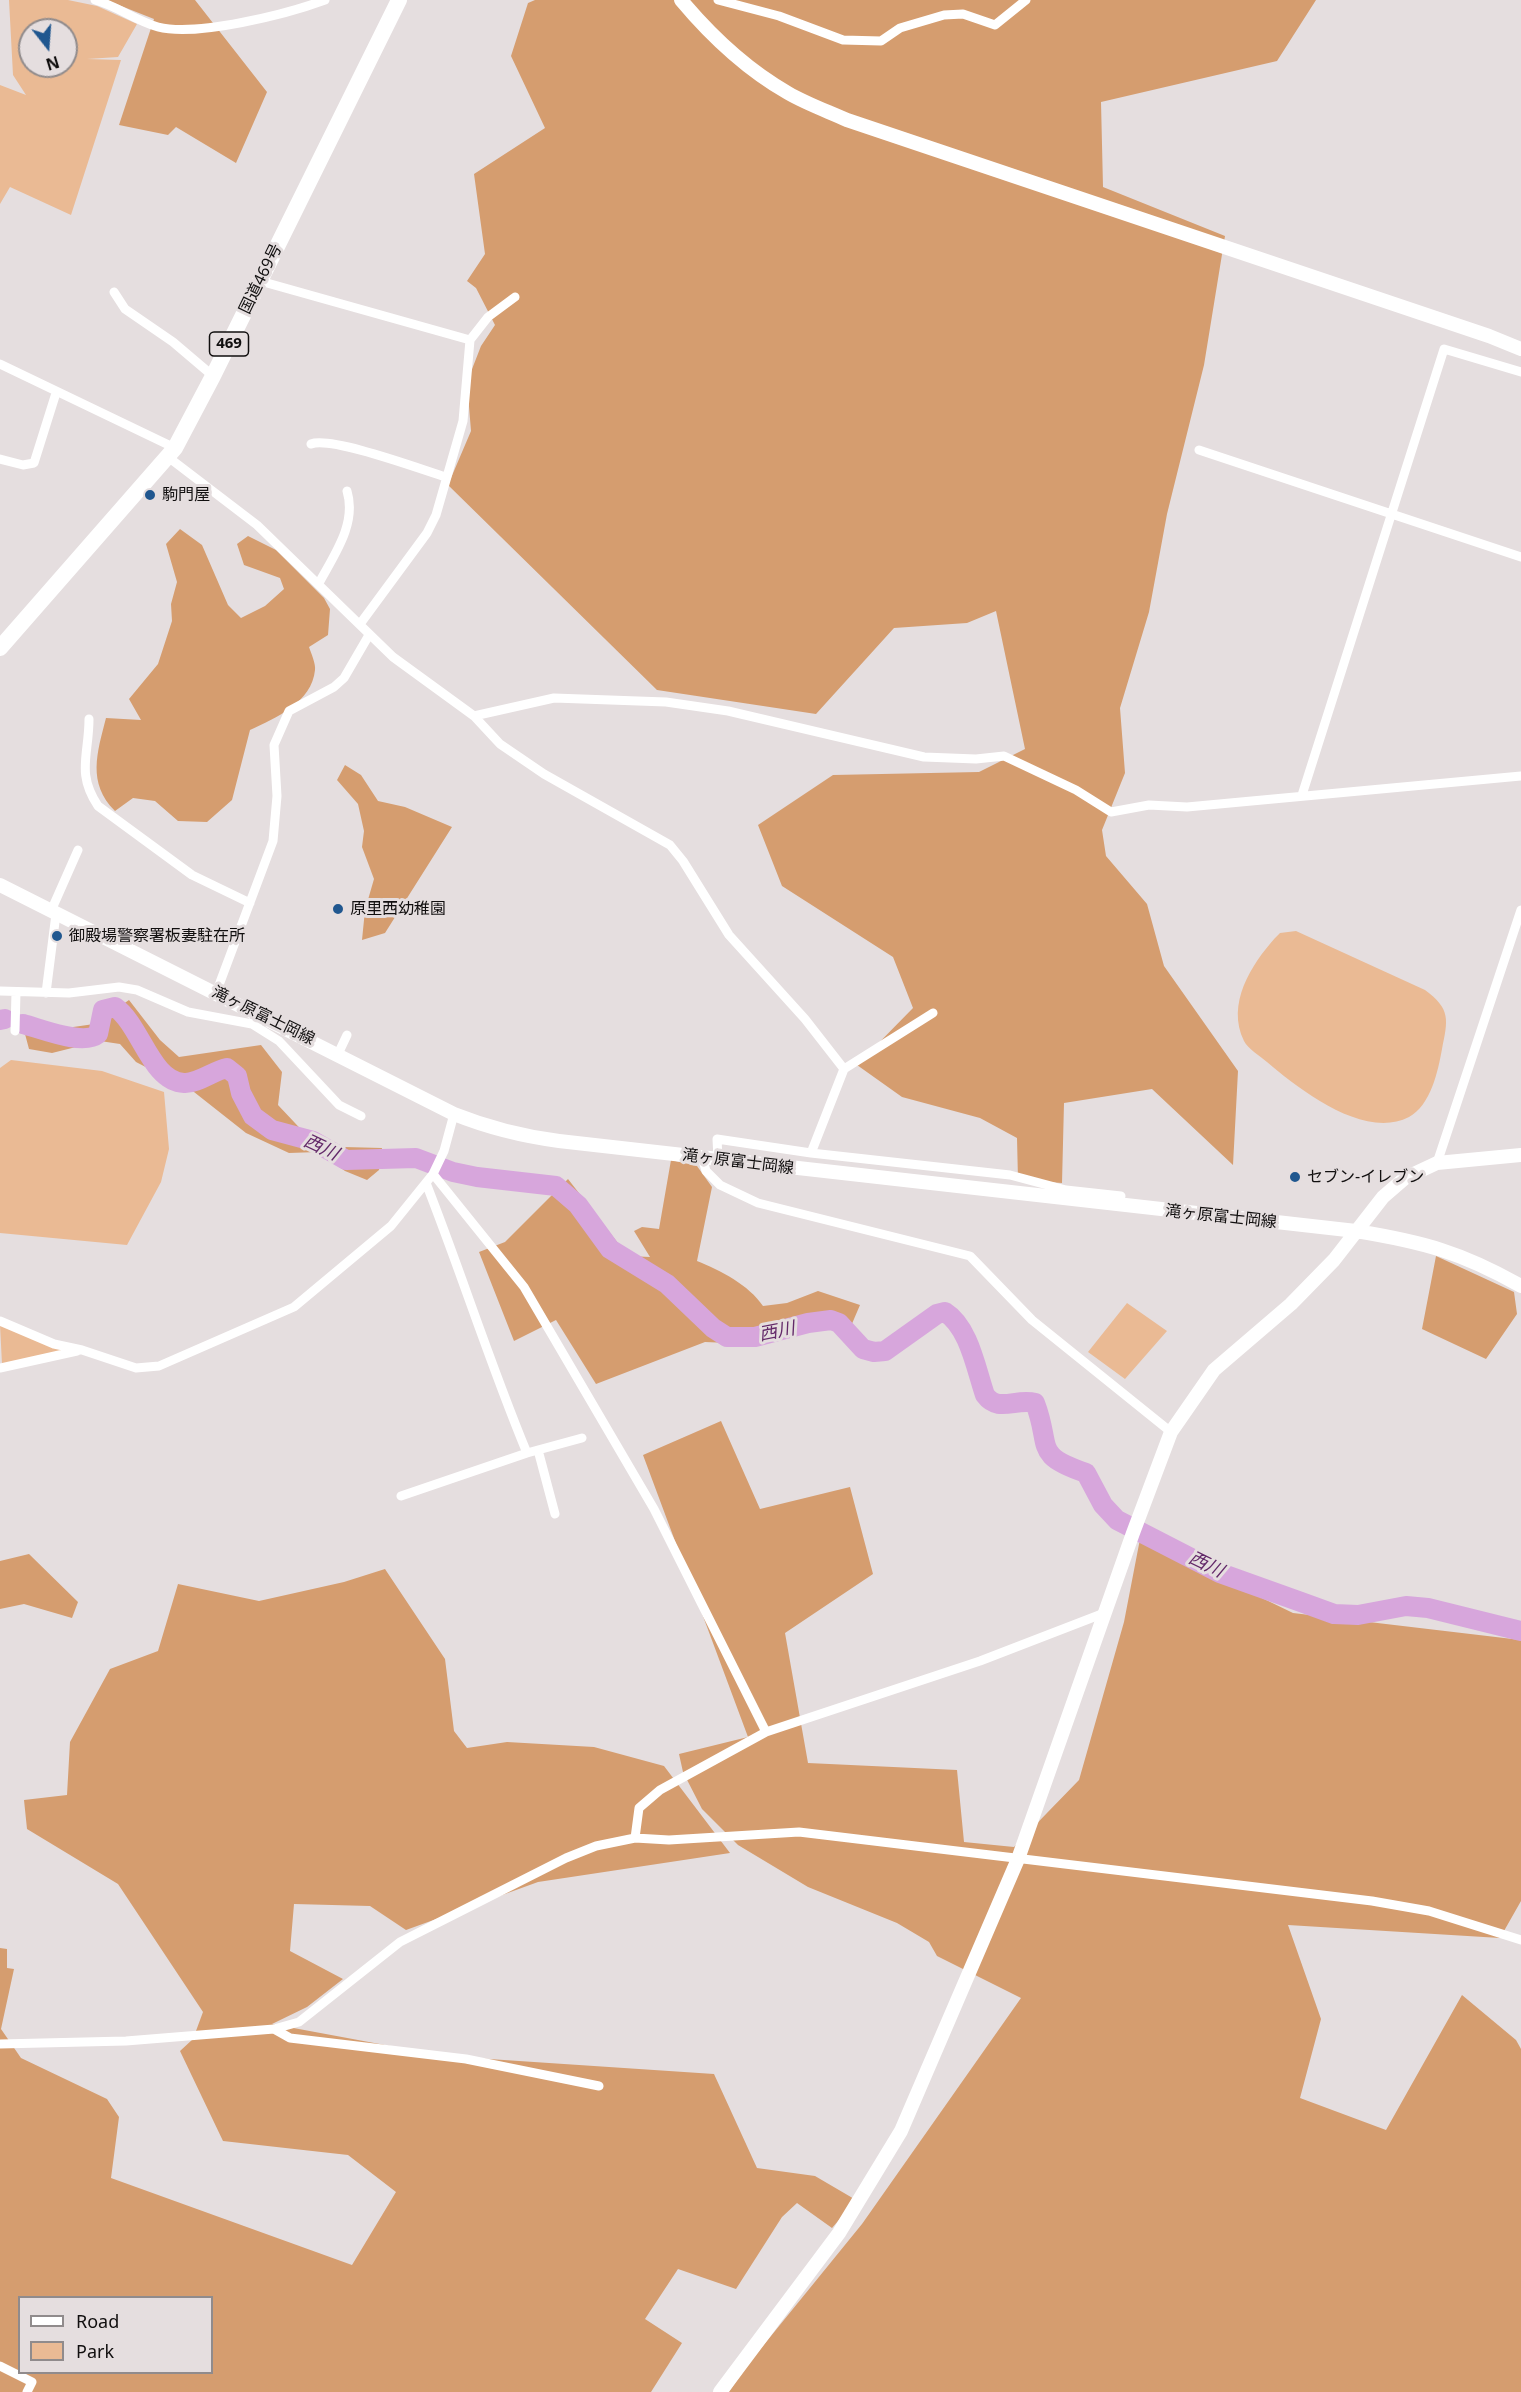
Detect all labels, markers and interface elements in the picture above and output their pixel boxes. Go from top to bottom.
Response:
north arrow [18,18,78,78]
text: N [43,51,62,76]
street label: 国道469号 [236,241,286,317]
road number: 469 [210,332,248,356]
place label: 駒門屋 [162,485,210,505]
marker: 駒門屋 [143,488,157,502]
place label: 原里西幼稚園 [350,899,446,919]
marker: 原里西幼稚園 [331,902,345,916]
place label: 御殿場警察署板妻駐在所 [69,926,245,946]
marker: 御殿場警察署板妻駐在所 [50,929,64,943]
street label: 滝ヶ原富士岡線 [208,983,318,1049]
water label: 西川 [300,1131,342,1165]
street label: 滝ヶ原富士岡線 [681,1146,795,1178]
place label: セブン-イレブン [1307,1167,1424,1187]
marker: セブン-イレブン [1288,1170,1302,1184]
street label: 滝ヶ原富士岡線 [1164,1202,1278,1232]
water label: 西川 [757,1318,797,1346]
water label: 西川 [1185,1547,1227,1583]
legend [18,2296,213,2374]
text: Road [76,2309,119,2333]
text: Park [76,2339,114,2363]

